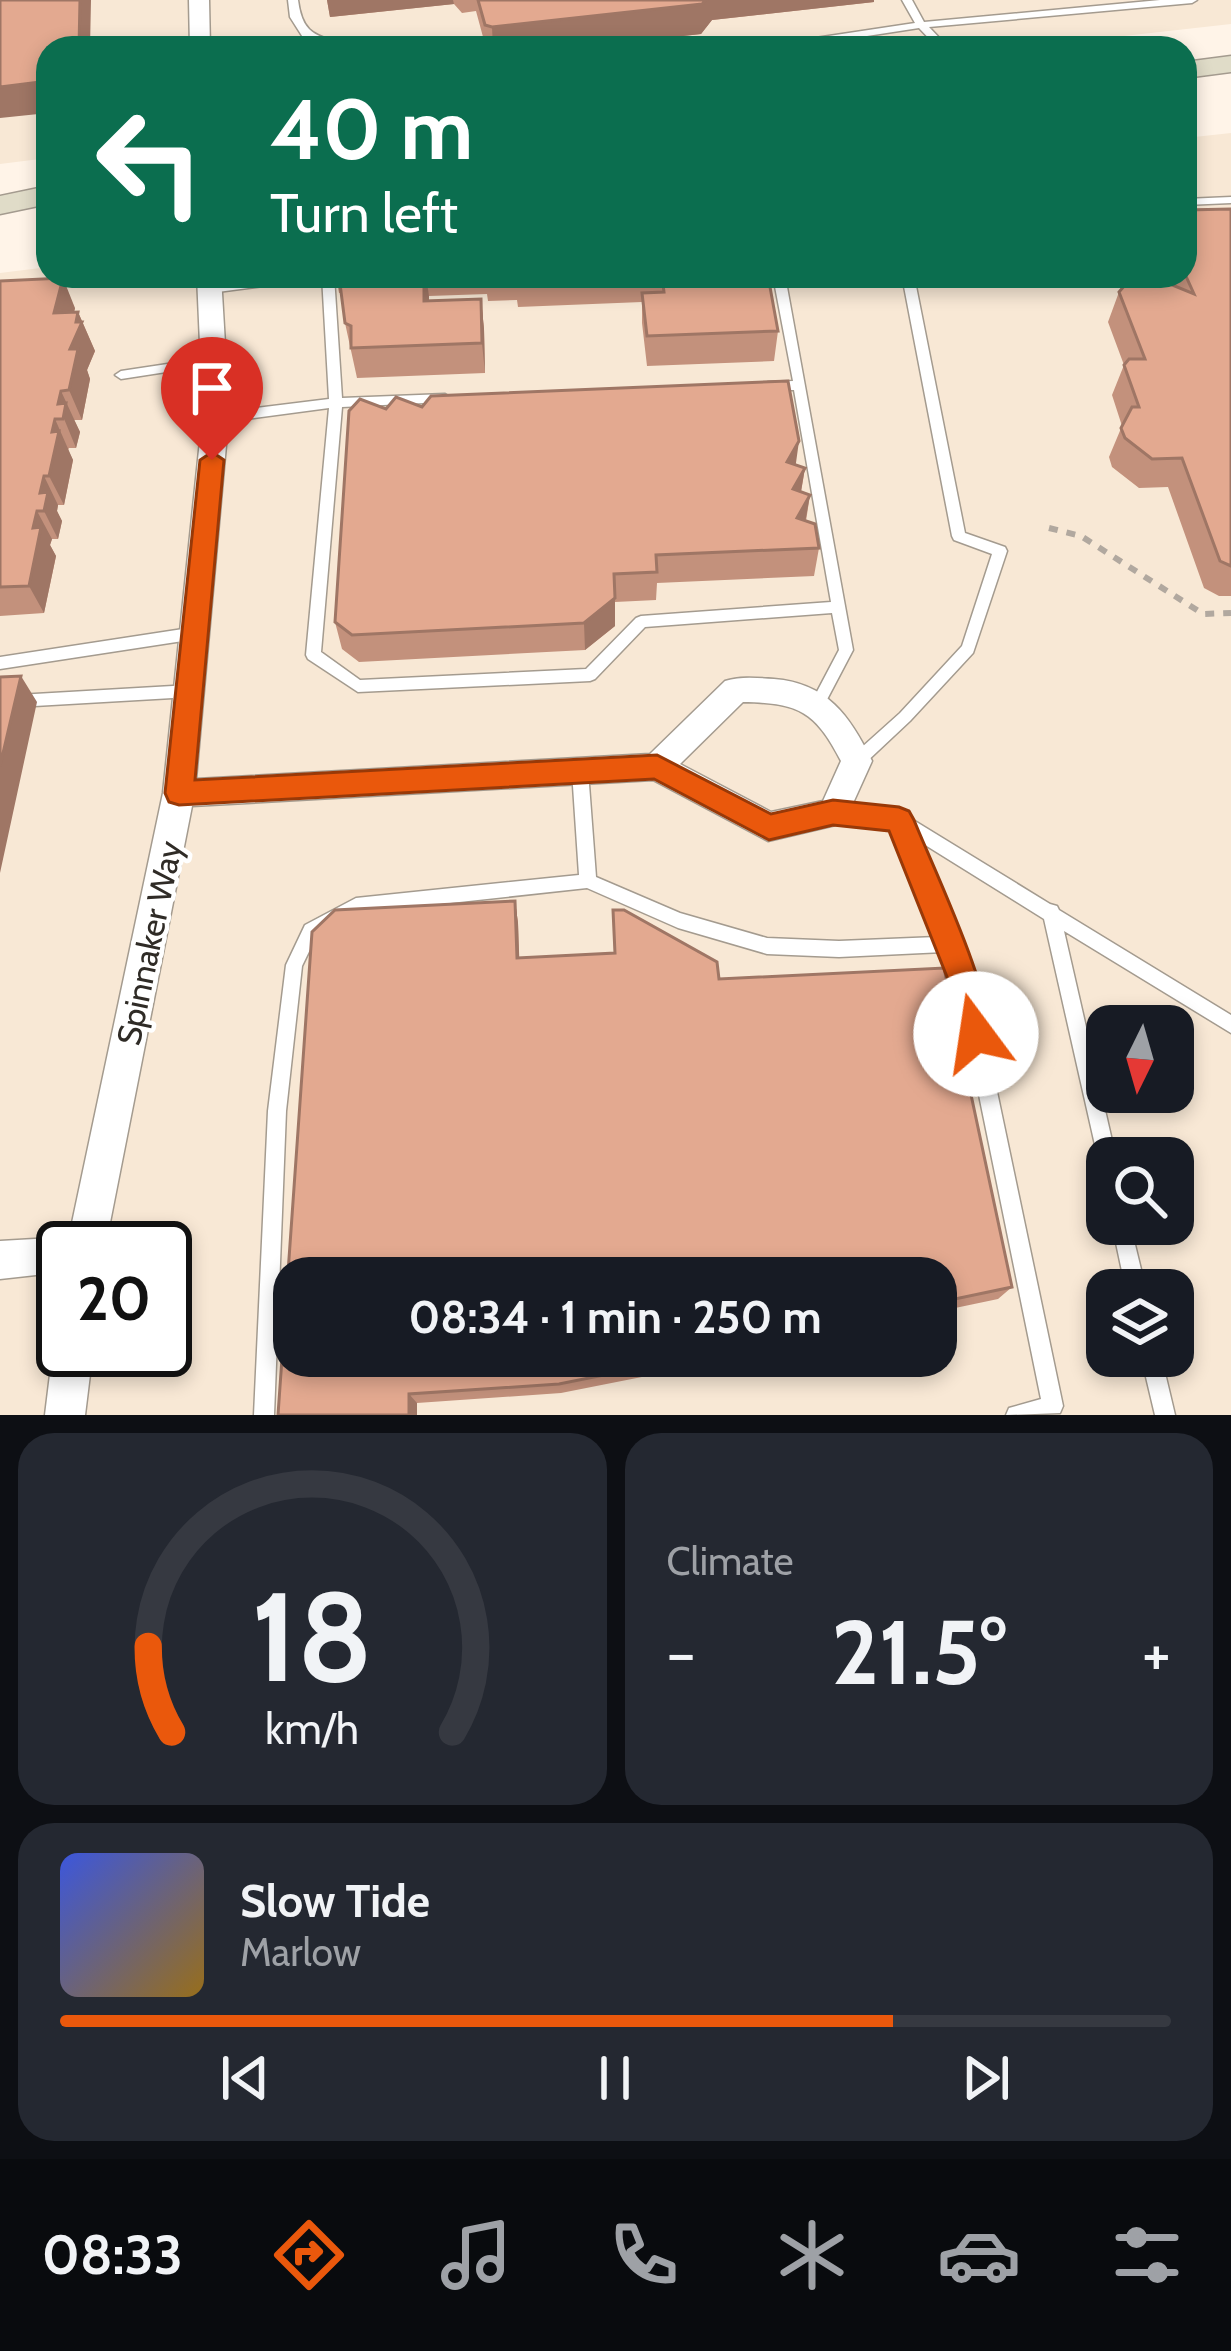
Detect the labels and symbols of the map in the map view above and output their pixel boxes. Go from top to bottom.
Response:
pin [161,337,263,460]
street label: Spinnaker Way [108,837,190,1049]
position arrow [913,971,1039,1097]
north arrow [1086,1005,1194,1113]
speed limit sign: 20 [36,1221,192,1377]

